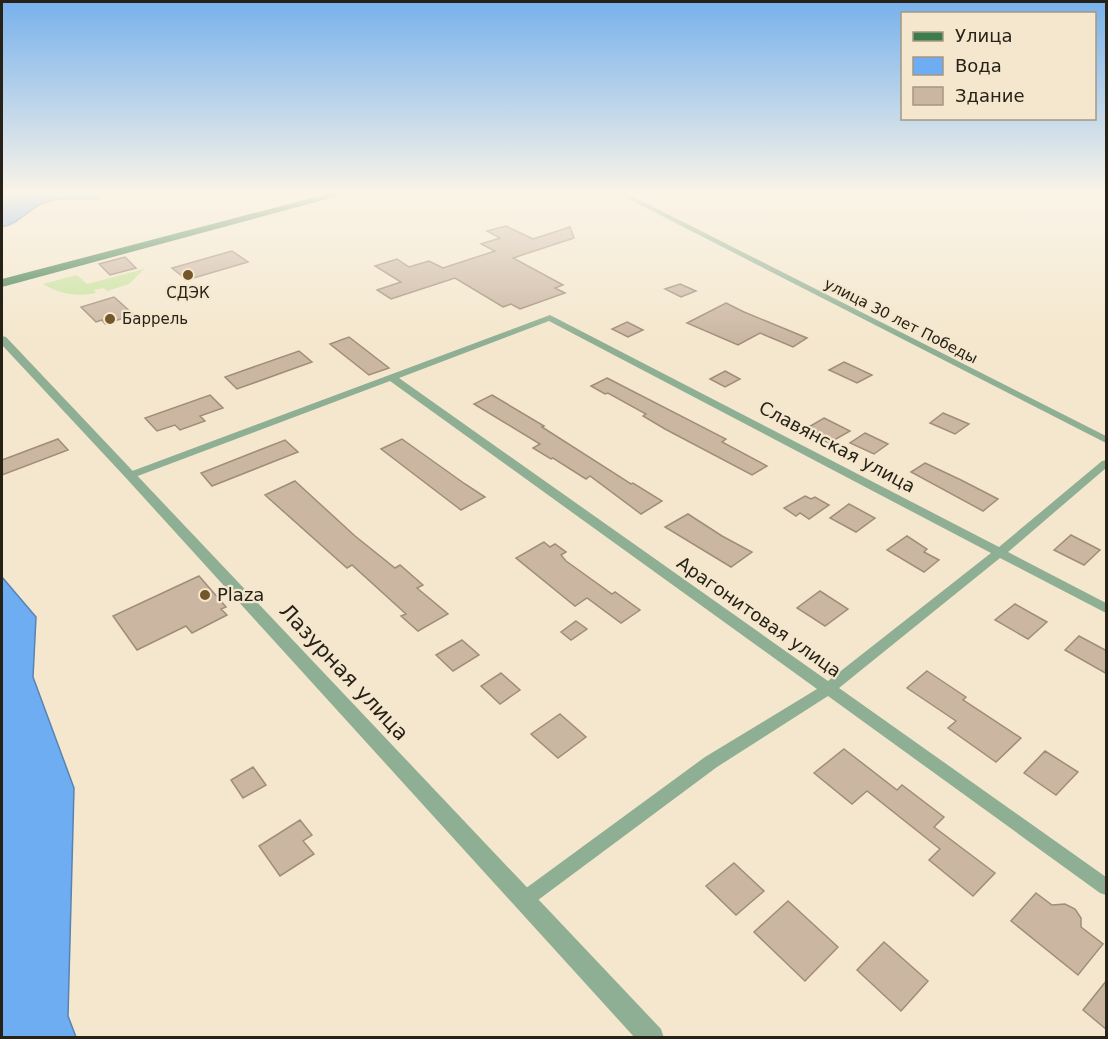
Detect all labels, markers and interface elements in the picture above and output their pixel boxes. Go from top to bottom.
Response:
legend [901,12,1096,120]
text: Улица [955,25,1012,46]
text: Вода [955,55,1002,76]
text: Здание [955,85,1025,106]
marker: СДЭК [181,268,195,282]
street label: улица 30 лет Победы [821,274,981,368]
place label: СДЭК [166,284,210,302]
place label: Баррель [122,310,188,328]
marker: Баррель [103,312,117,326]
street label: Славянская улица [756,396,919,497]
street label: Арагонитовая улица [673,552,845,681]
place label: Plaza [217,584,264,605]
marker: Plaza [198,588,212,602]
street label: Лазурная улица [274,599,414,745]

